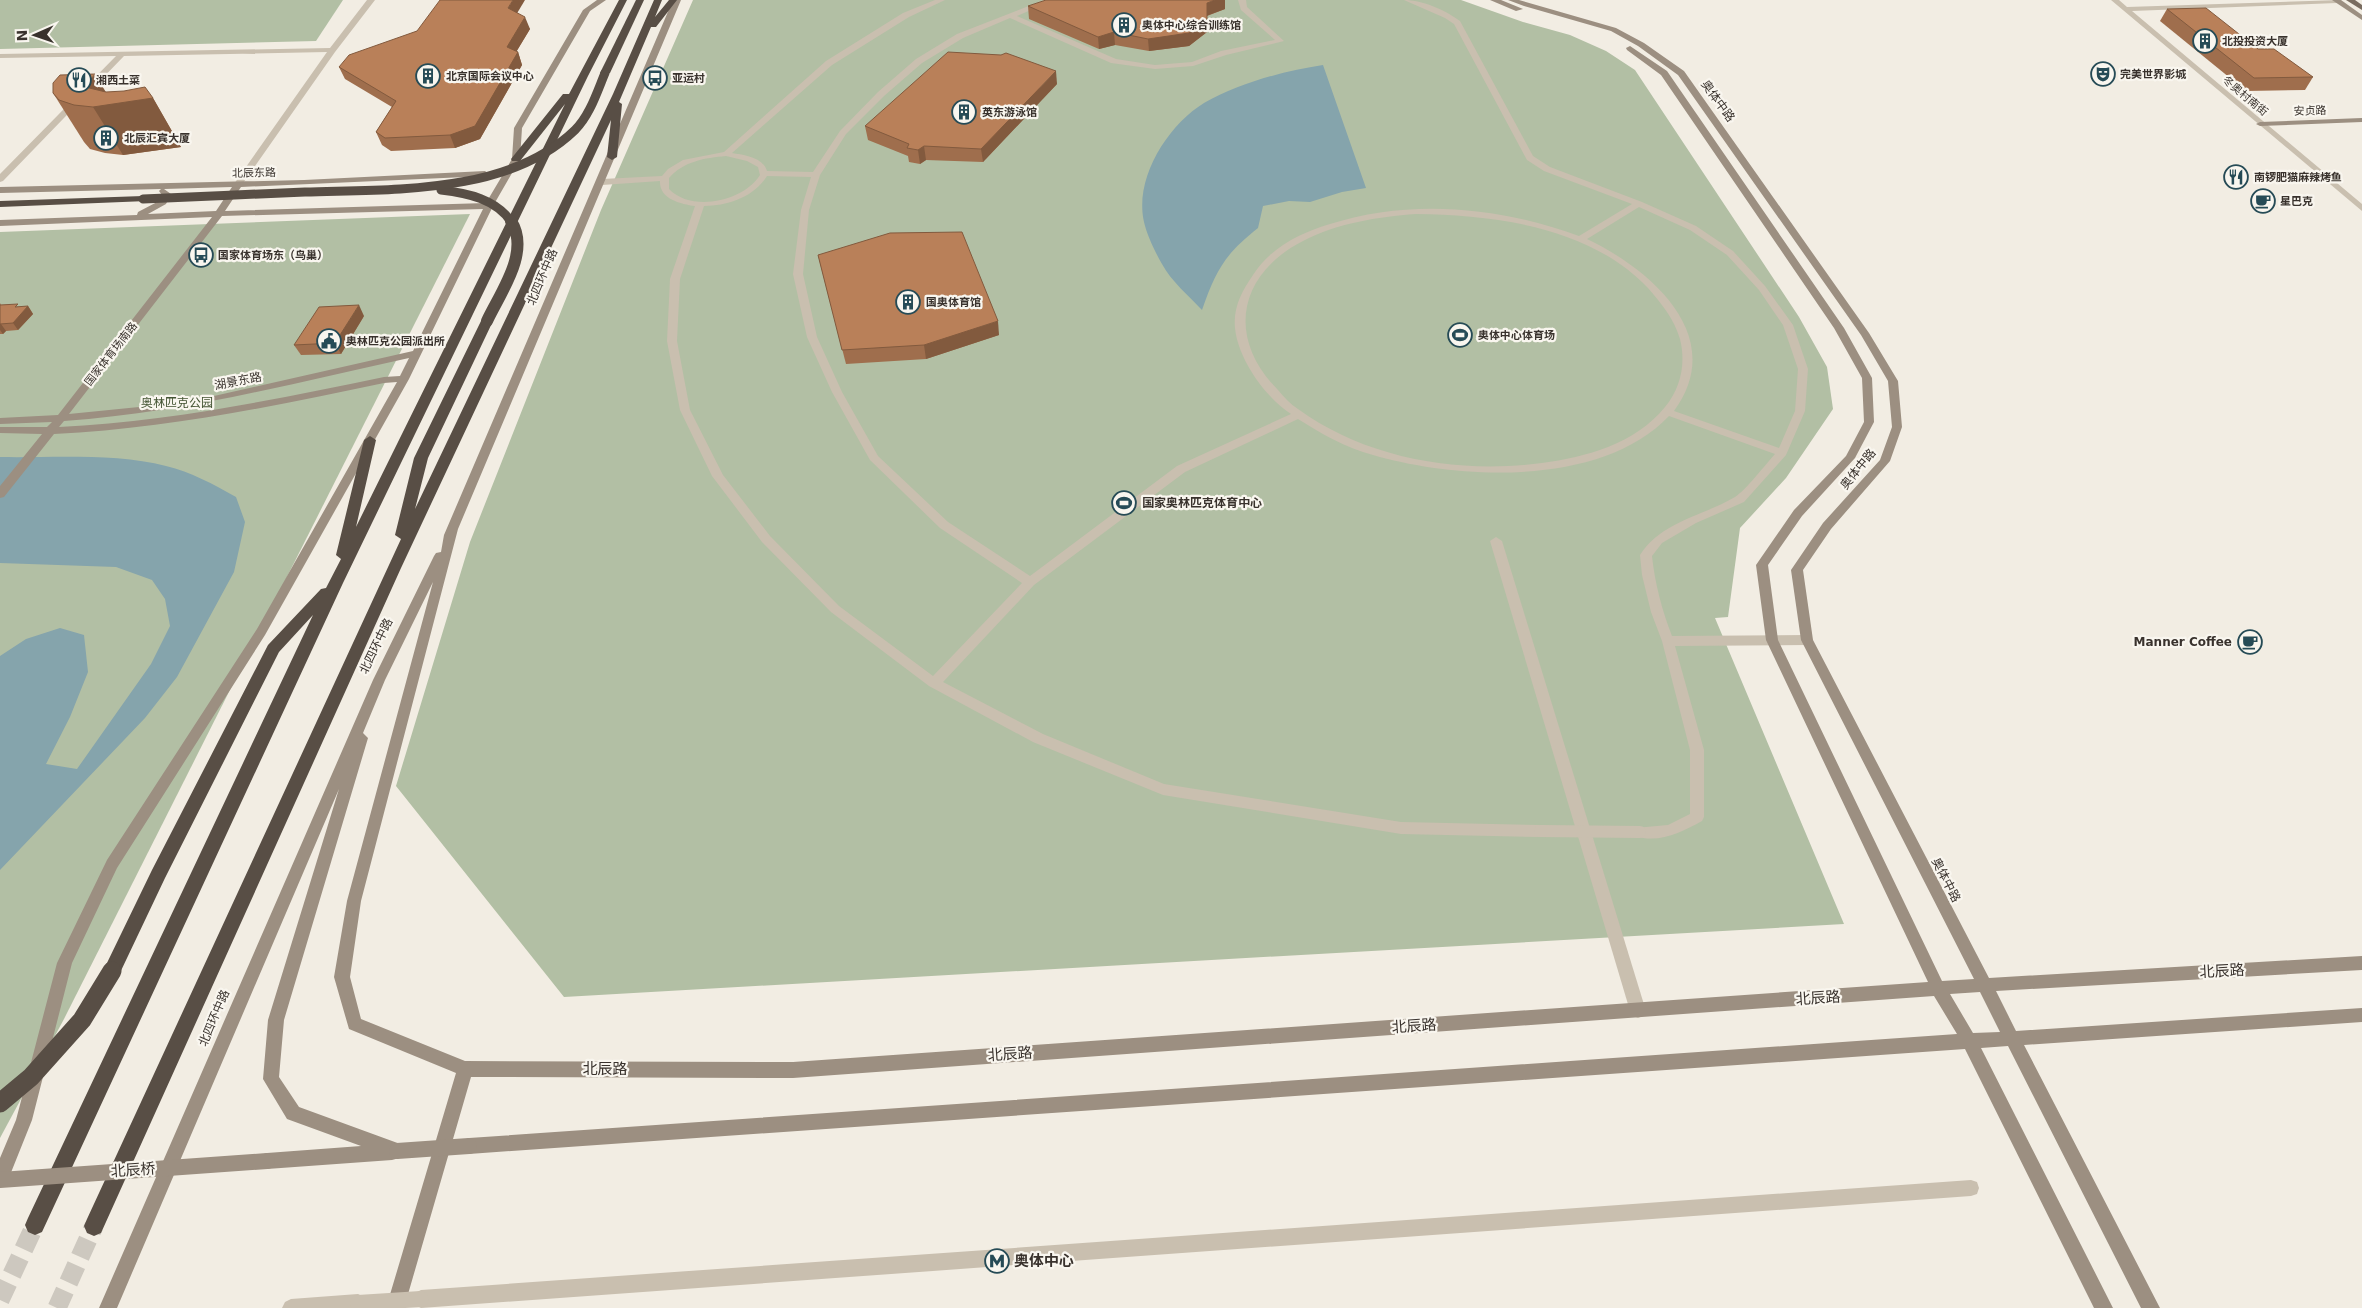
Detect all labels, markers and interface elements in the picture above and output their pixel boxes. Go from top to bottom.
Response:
north arrow [10,10,60,60]
building icon: 奥体中心综合训练馆 [1111,12,1137,38]
place label: 奥体中心综合训练馆 [1142,19,1241,32]
building icon: 北投投资大厦 [2192,28,2218,54]
text: N [14,29,30,42]
place label: 北投投资大厦 [2222,35,2288,48]
theatre icon: 完美世界影城 [2090,61,2116,87]
building icon: 北京国际会议中心 [415,63,441,89]
bus stop icon: 亚运村 [642,65,668,91]
restaurant icon: 湘西土菜 [66,67,92,93]
place label: 完美世界影城 [2120,68,2187,81]
place label: 北京国际会议中心 [446,70,534,83]
place label: 亚运村 [672,72,705,85]
street label: 冬奥村南街 [2220,73,2270,119]
place label: 湘西土菜 [96,74,140,87]
street label: 奥体中路 [1698,77,1738,125]
building icon: 英东游泳馆 [951,99,977,125]
street label: 安贞路 [2293,104,2327,118]
place label: 英东游泳馆 [982,106,1037,119]
building icon: 北辰汇宾大厦 [93,125,119,151]
place label: 北辰汇宾大厦 [124,132,190,145]
restaurant icon: 南锣肥猫麻辣烤鱼 [2223,164,2249,190]
street label: 北辰东路 [232,166,276,180]
place label: 南锣肥猫麻辣烤鱼 [2254,171,2342,184]
cafe icon: 星巴克 [2250,188,2276,214]
place label: 星巴克 [2280,195,2313,208]
bus stop icon: 国家体育场东（鸟巢） [188,242,214,268]
street label: 北四环中路 [524,247,560,307]
place label: 国家体育场东（鸟巢） [218,249,328,262]
building icon: 国奥体育馆 [895,289,921,315]
place label: 国奥体育馆 [926,296,981,309]
street label: 国家体育场南路 [82,320,140,388]
sports icon: 奥体中心体育场 [1447,322,1473,348]
public building icon: 奥林匹克公园派出所 [316,328,342,354]
place label: 奥体中心体育场 [1478,329,1555,342]
place label: 奥林匹克公园派出所 [346,335,445,348]
street label: 湖景东路 [213,370,263,392]
park label: 奥林匹克公园 [141,396,213,410]
street label: 奥体中路 [1837,446,1879,492]
sports icon: 国家奥林匹克体育中心 [1111,490,1137,516]
place label: 国家奥林匹克体育中心 [1142,496,1262,510]
street label: 北四环中路 [357,616,395,676]
cafe icon: Manner Coffee [2237,629,2263,655]
place label: Manner Coffee [2134,635,2232,649]
street label: 奥体中路 [1929,855,1963,905]
street label: 北辰路 [2199,961,2245,981]
street label: 北辰路 [1795,987,1841,1009]
street label: 北四环中路 [196,988,232,1048]
street label: 北辰路 [1391,1015,1437,1037]
street label: 北辰路 [987,1043,1033,1065]
street label: 北辰路 [582,1060,628,1078]
street label: 北辰桥 [110,1159,156,1181]
metro station icon: 奥体中心 [984,1248,1010,1274]
place label: 奥体中心 [1014,1252,1074,1270]

